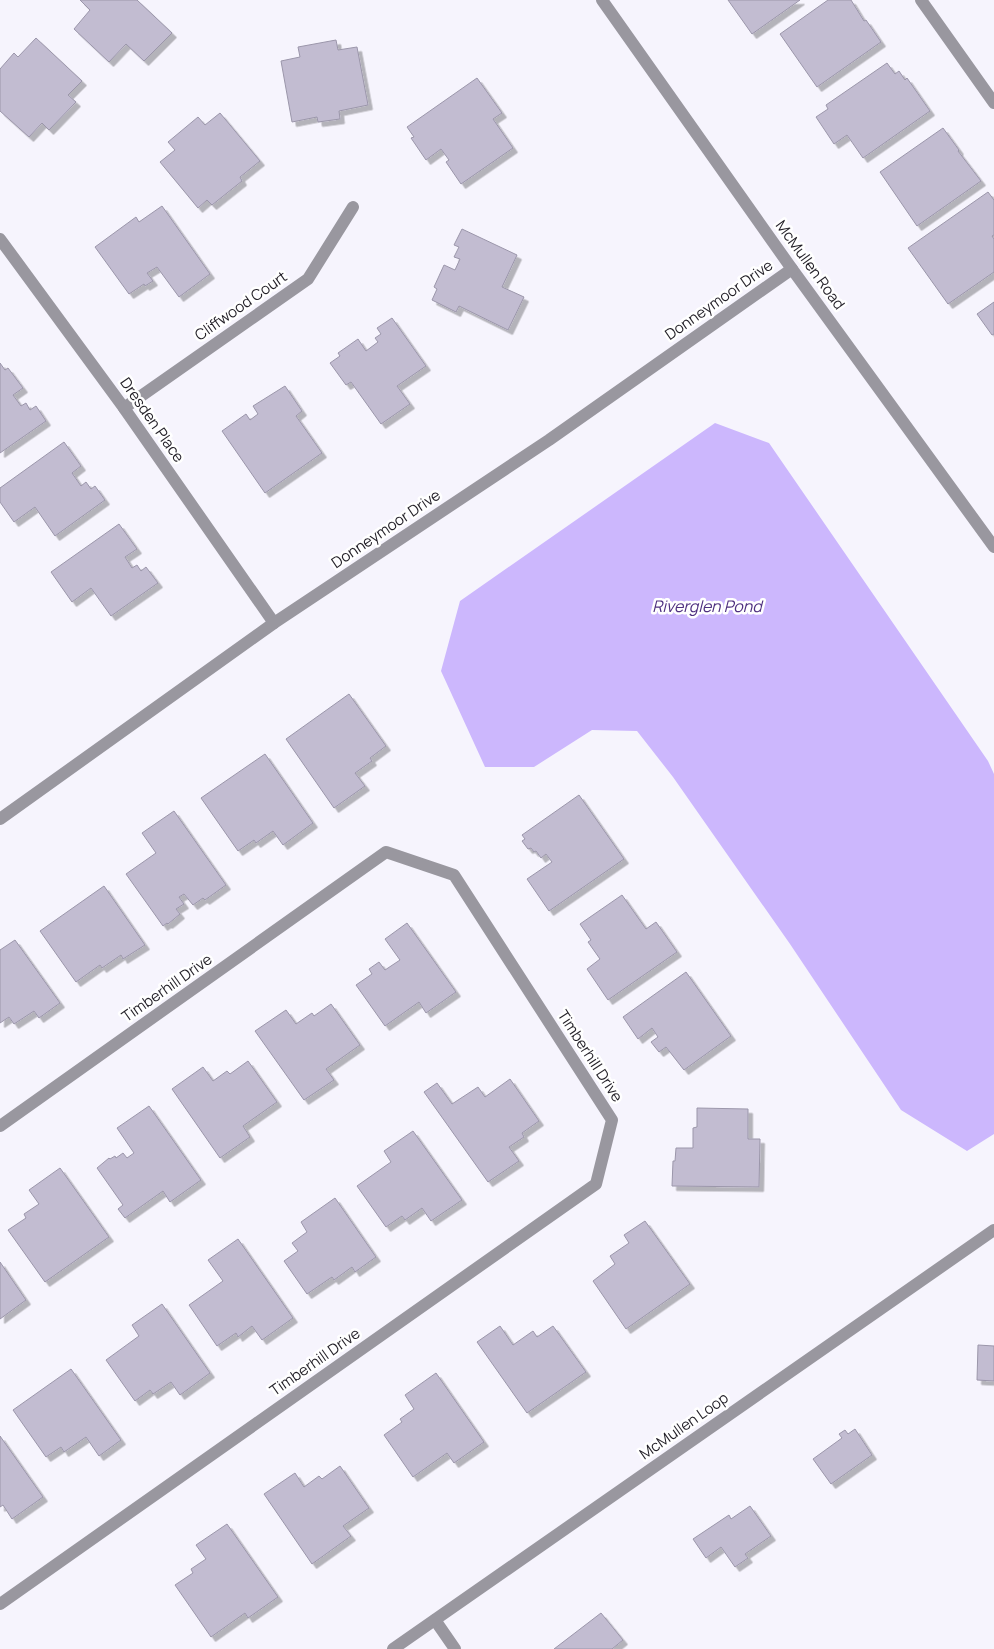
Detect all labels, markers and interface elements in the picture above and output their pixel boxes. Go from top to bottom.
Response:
street label: McMullen Road [771,216,850,314]
street label: Donneymoor Drive [661,254,777,345]
street label: Cliffwood Court [190,266,291,345]
street label: Dresden Place [115,373,190,466]
street label: Donneymoor Drive [327,484,444,573]
water label: Riverglen Pond [652,595,764,617]
street label: Timberhill Drive [117,949,216,1027]
street label: Timberhill Drive [553,1006,628,1106]
street label: Timberhill Drive [265,1323,364,1401]
street label: McMullen Loop [635,1387,732,1464]

